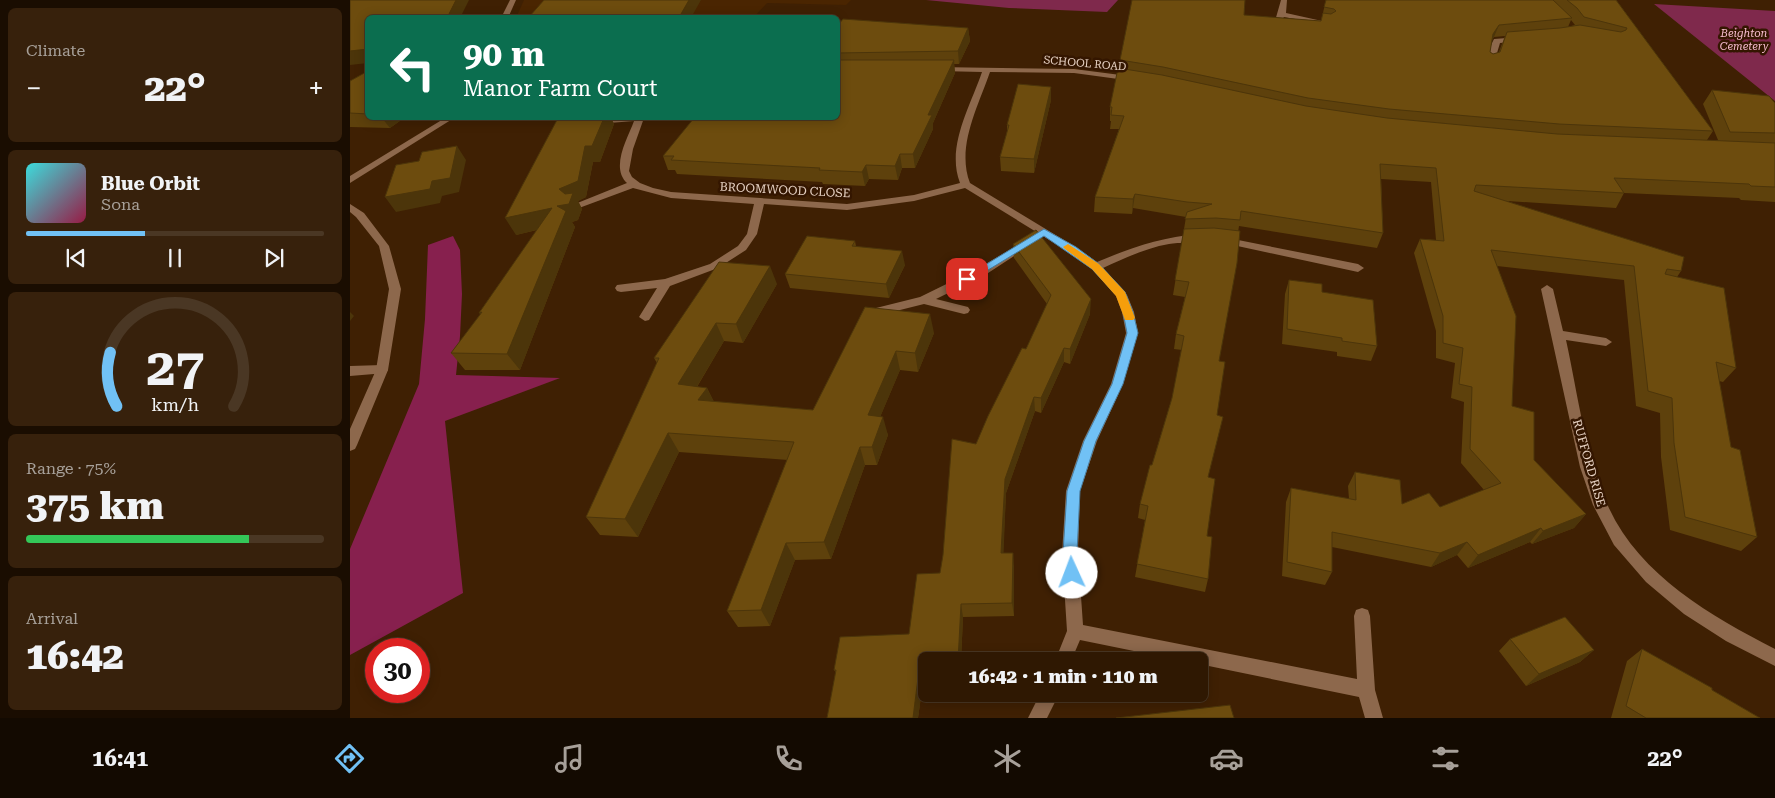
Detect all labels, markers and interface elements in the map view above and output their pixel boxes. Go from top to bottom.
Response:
park label: Beighton Cemetery [1720,27,1769,53]
text: 90 m [463,34,545,75]
icon: left [380,35,445,100]
text: Climate [26,41,85,60]
street label: SCHOOL ROAD [1043,53,1127,74]
text: 22° [144,66,206,110]
text: − [26,72,42,105]
text: + [308,72,324,105]
text: Manor Farm Court [463,76,657,101]
text: Blue Orbit [101,172,200,195]
street label: BROOMWOOD CLOSE [719,180,851,200]
text: Sona [101,195,140,214]
icon: previous [62,244,90,272]
icon: pause [161,244,189,272]
icon: next [260,244,288,272]
pin [946,258,988,300]
icon: arrive [953,265,981,293]
text: 27 [146,337,204,398]
text: km/h [151,394,199,415]
street label: RUFFORD RISE [1570,418,1608,508]
text: Range · 75% [26,459,116,478]
text: 375 km [26,484,164,528]
position arrow [1045,546,1097,598]
text: Arrival [26,609,78,628]
text: 16:42 [26,634,124,678]
speed limit sign: 30 [365,638,430,703]
text: 16:42 · 1 min · 110 m [968,665,1158,688]
icon: directions [332,741,367,776]
icon: music [552,741,587,776]
icon: phone [771,741,806,776]
icon: climate [990,741,1025,776]
icon: car [1209,741,1244,776]
icon: filters [1428,741,1463,776]
text: 16:41 [92,746,148,771]
text: 22° [1647,746,1683,771]

